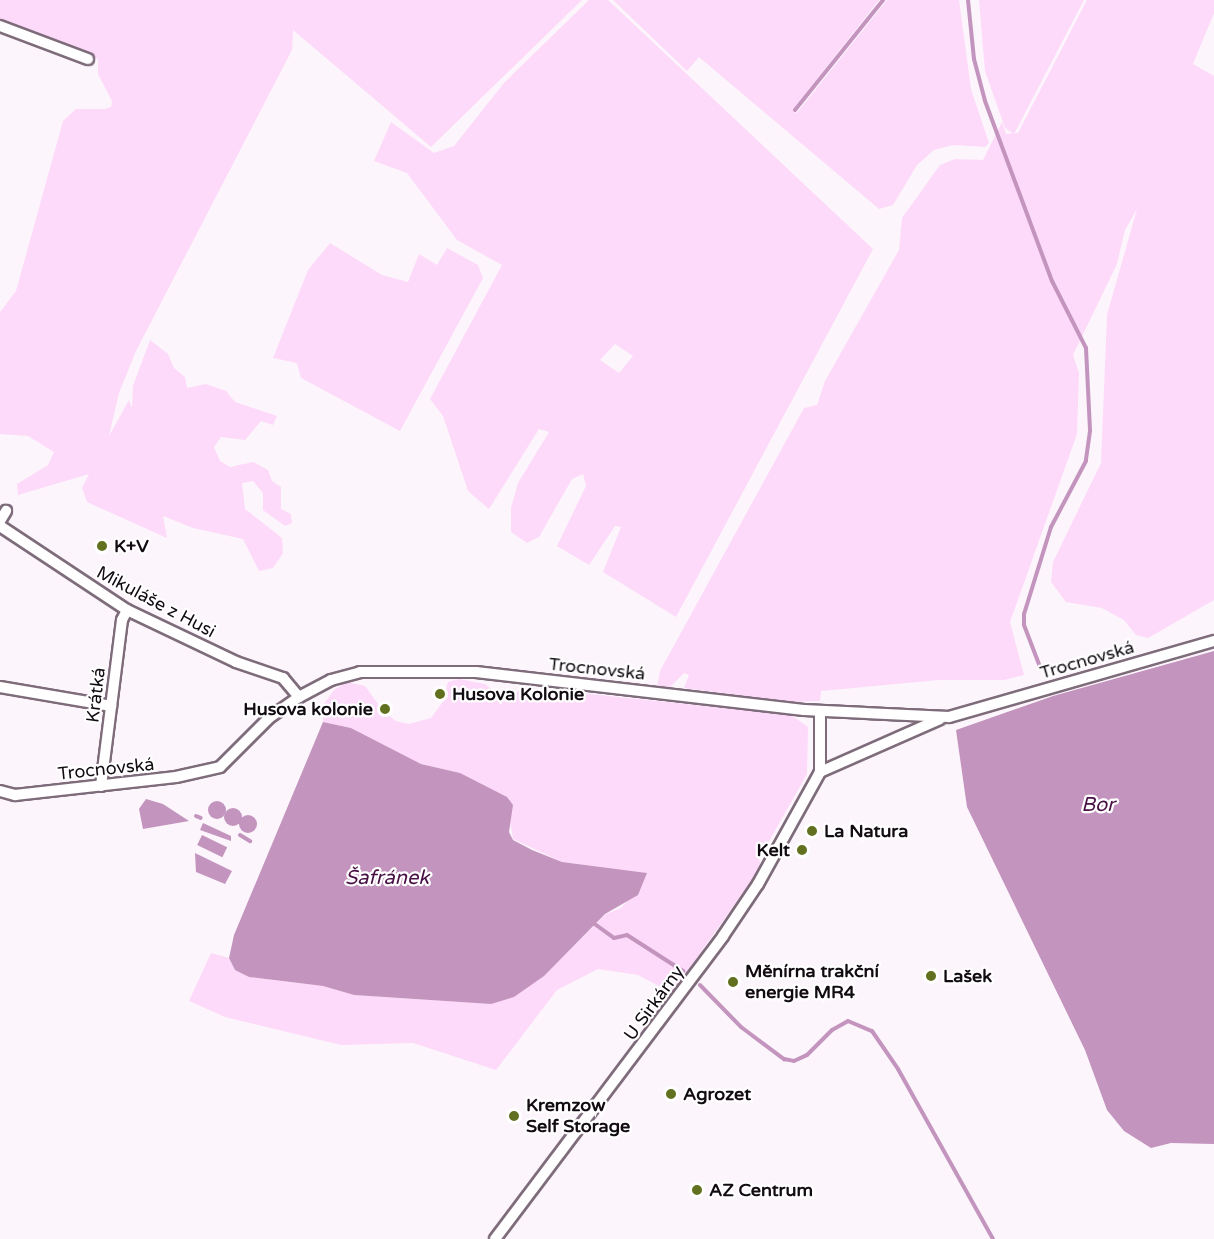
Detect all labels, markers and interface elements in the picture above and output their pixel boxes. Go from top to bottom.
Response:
place label: K+V [114,535,149,557]
marker: K+V [95,539,109,553]
street label: Mikuláše z Husi [93,562,219,642]
street label: Trocnovská [1038,636,1136,684]
street label: Trocnovská [548,653,646,685]
street label: Krátká [82,666,110,724]
place label: Husova Kolonie [452,683,584,705]
marker: Husova Kolonie [433,687,447,701]
place label: Husova kolonie [243,698,373,720]
marker: Husova kolonie [378,702,392,716]
street label: Trocnovská [57,753,155,785]
water label: Bor [1081,793,1115,817]
place label: La Natura [824,820,908,842]
marker: La Natura [805,824,819,838]
place label: Kelt [756,839,790,861]
marker: Kelt [795,843,809,857]
water label: Šafránek [345,866,429,890]
street label: U Sirkárny [619,961,689,1045]
place label: Měnírna trakční energie MR4 [745,961,879,1004]
place label: Lašek [943,965,992,987]
marker: Lašek [924,969,938,983]
marker: Měnírna trakční energie MR4 [726,975,740,989]
place label: Agrozet [683,1083,751,1105]
marker: Agrozet [664,1087,678,1101]
place label: Kremzow Self Storage [526,1095,630,1138]
marker: Kremzow Self Storage [507,1109,521,1123]
place label: AZ Centrum [709,1179,813,1201]
marker: AZ Centrum [690,1183,704,1197]

